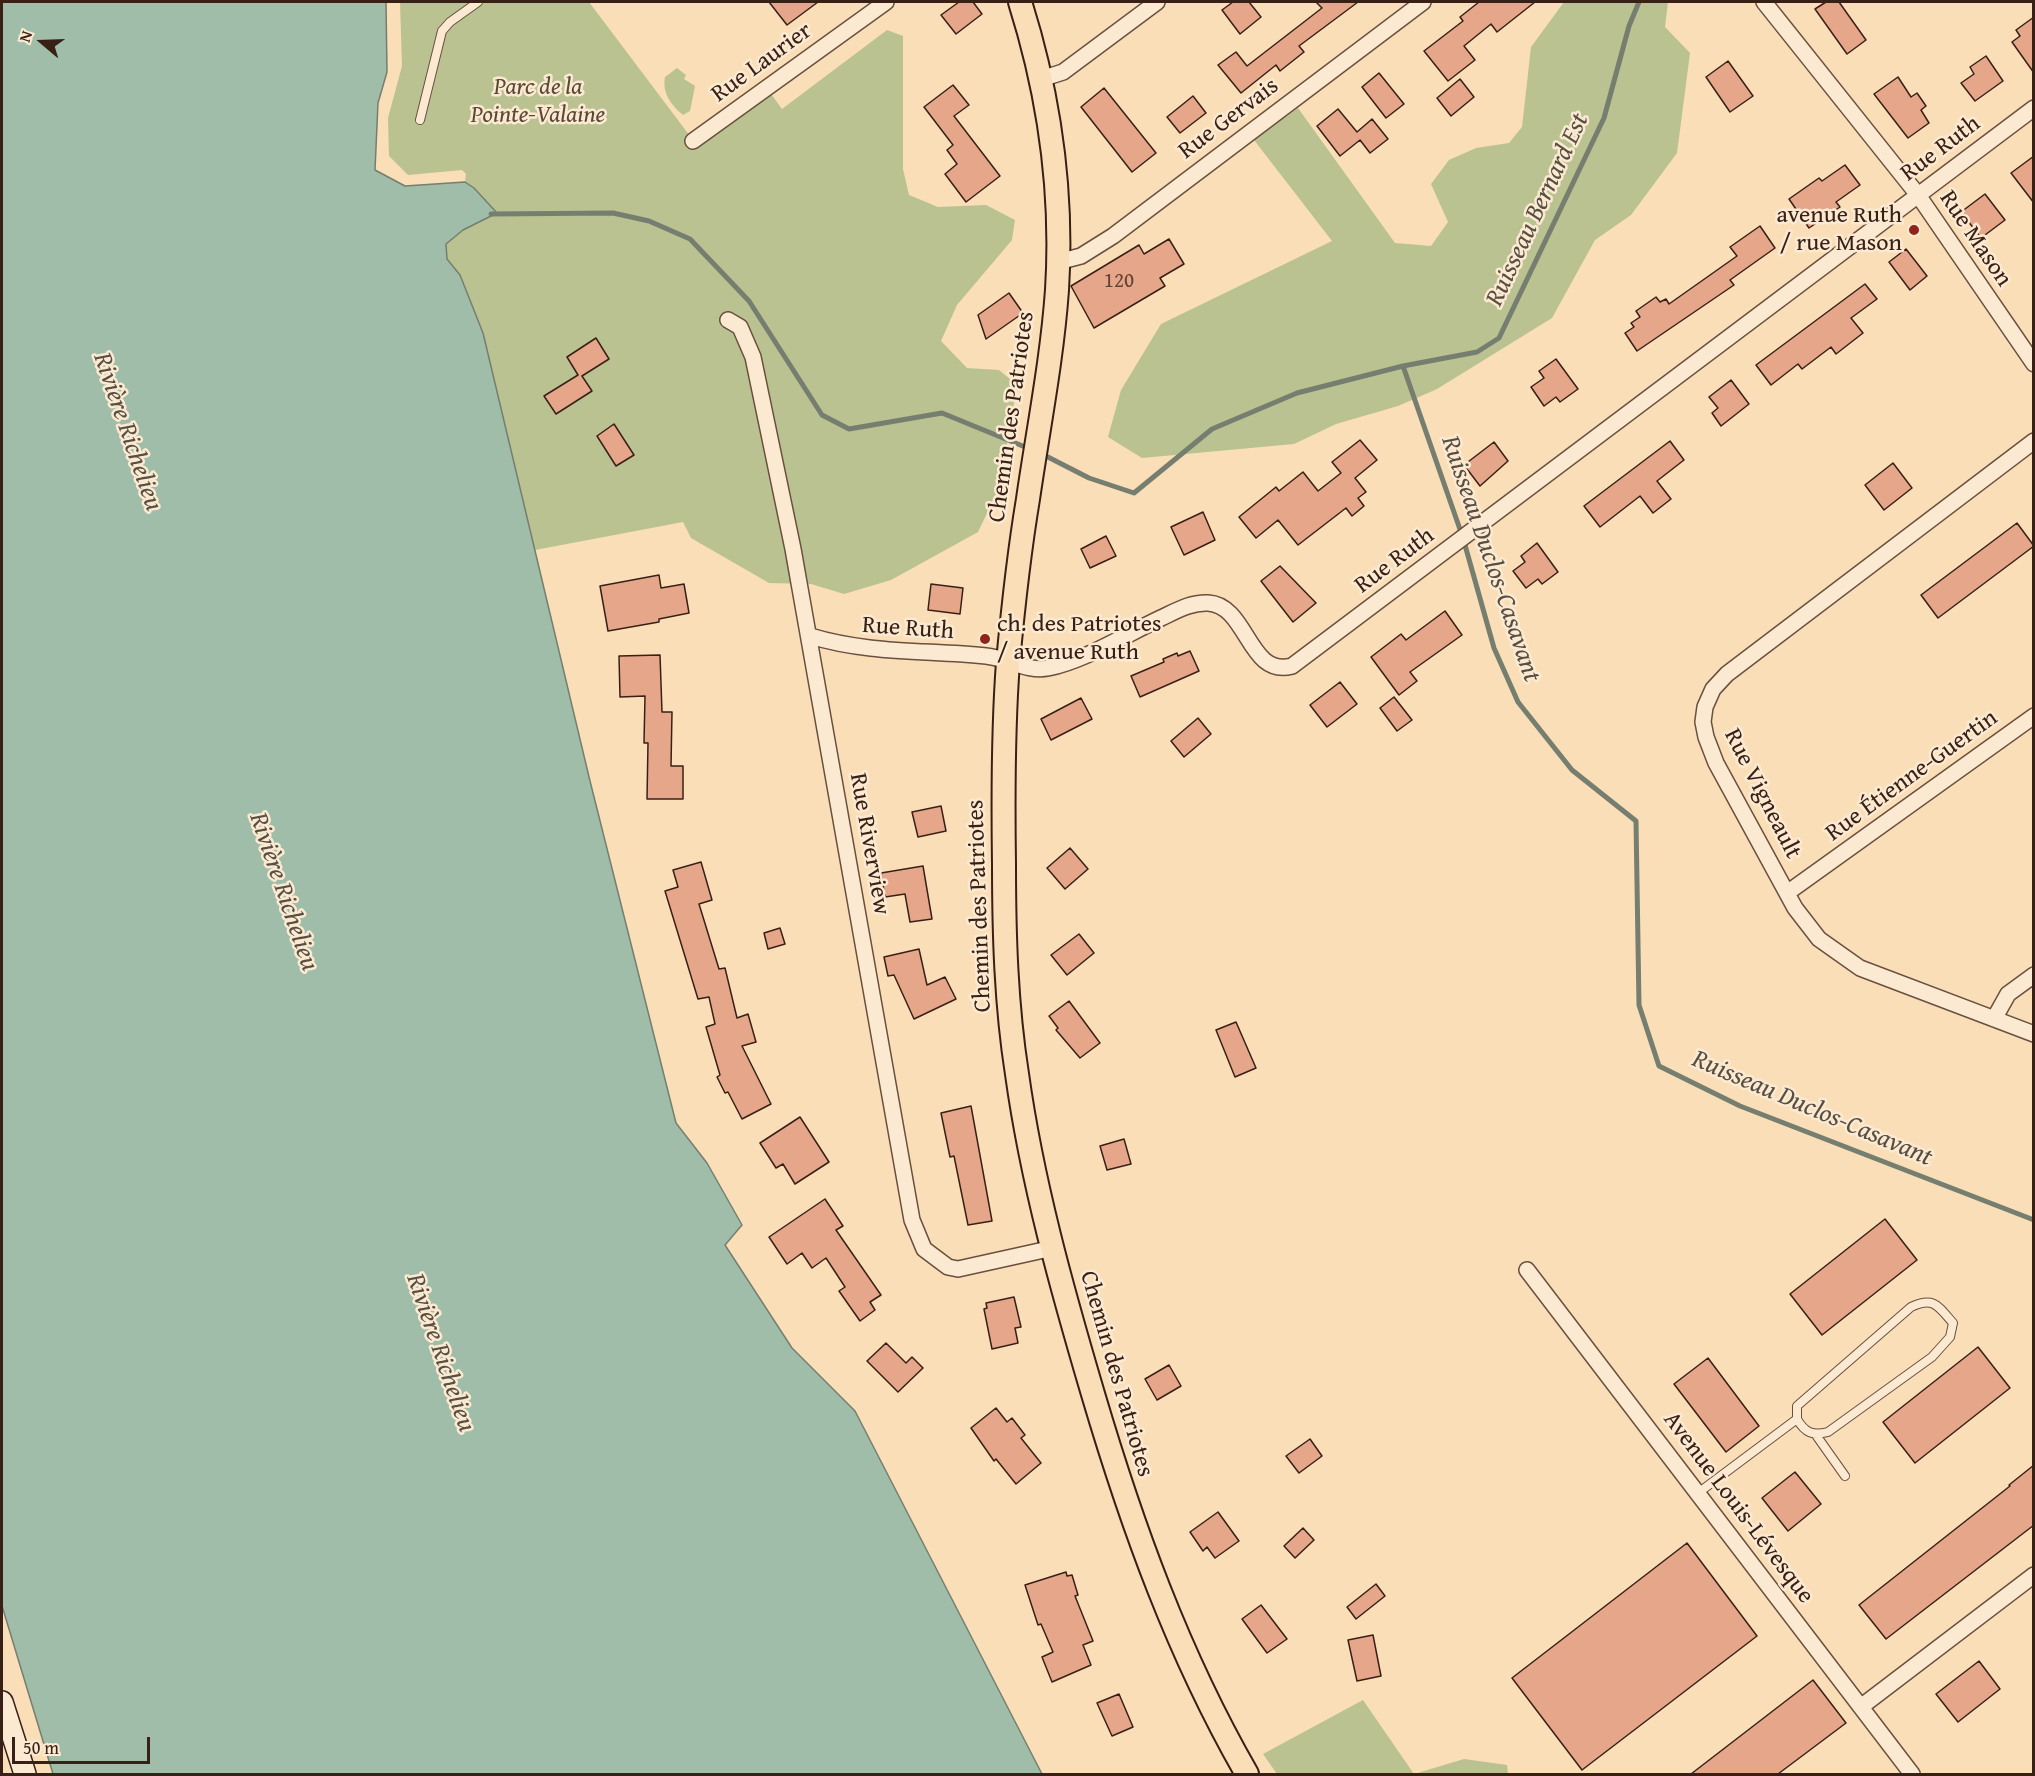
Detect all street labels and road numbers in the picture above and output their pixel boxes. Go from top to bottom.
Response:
street label: Rue Laurier [706,17,818,109]
street label: Rue Gervais [1173,72,1285,166]
street label: Rue Ruth [1896,110,1986,188]
street label: Rue Mason [1932,186,2018,292]
street label: Chemin des Patriotes [983,310,1041,524]
street label: Rue Ruth [1350,522,1440,600]
street label: Rue Ruth [861,611,955,647]
street label: Rue Étienne-Guertin [1820,704,2004,848]
street label: Rue Vigneault [1717,724,1807,864]
street label: Rue Riverview [842,771,896,917]
street label: Chemin des Patriotes [962,799,998,1013]
street label: Chemin des Patriotes [1073,1268,1159,1480]
street label: Avenue Louis-Lévesque [1657,1407,1819,1609]

